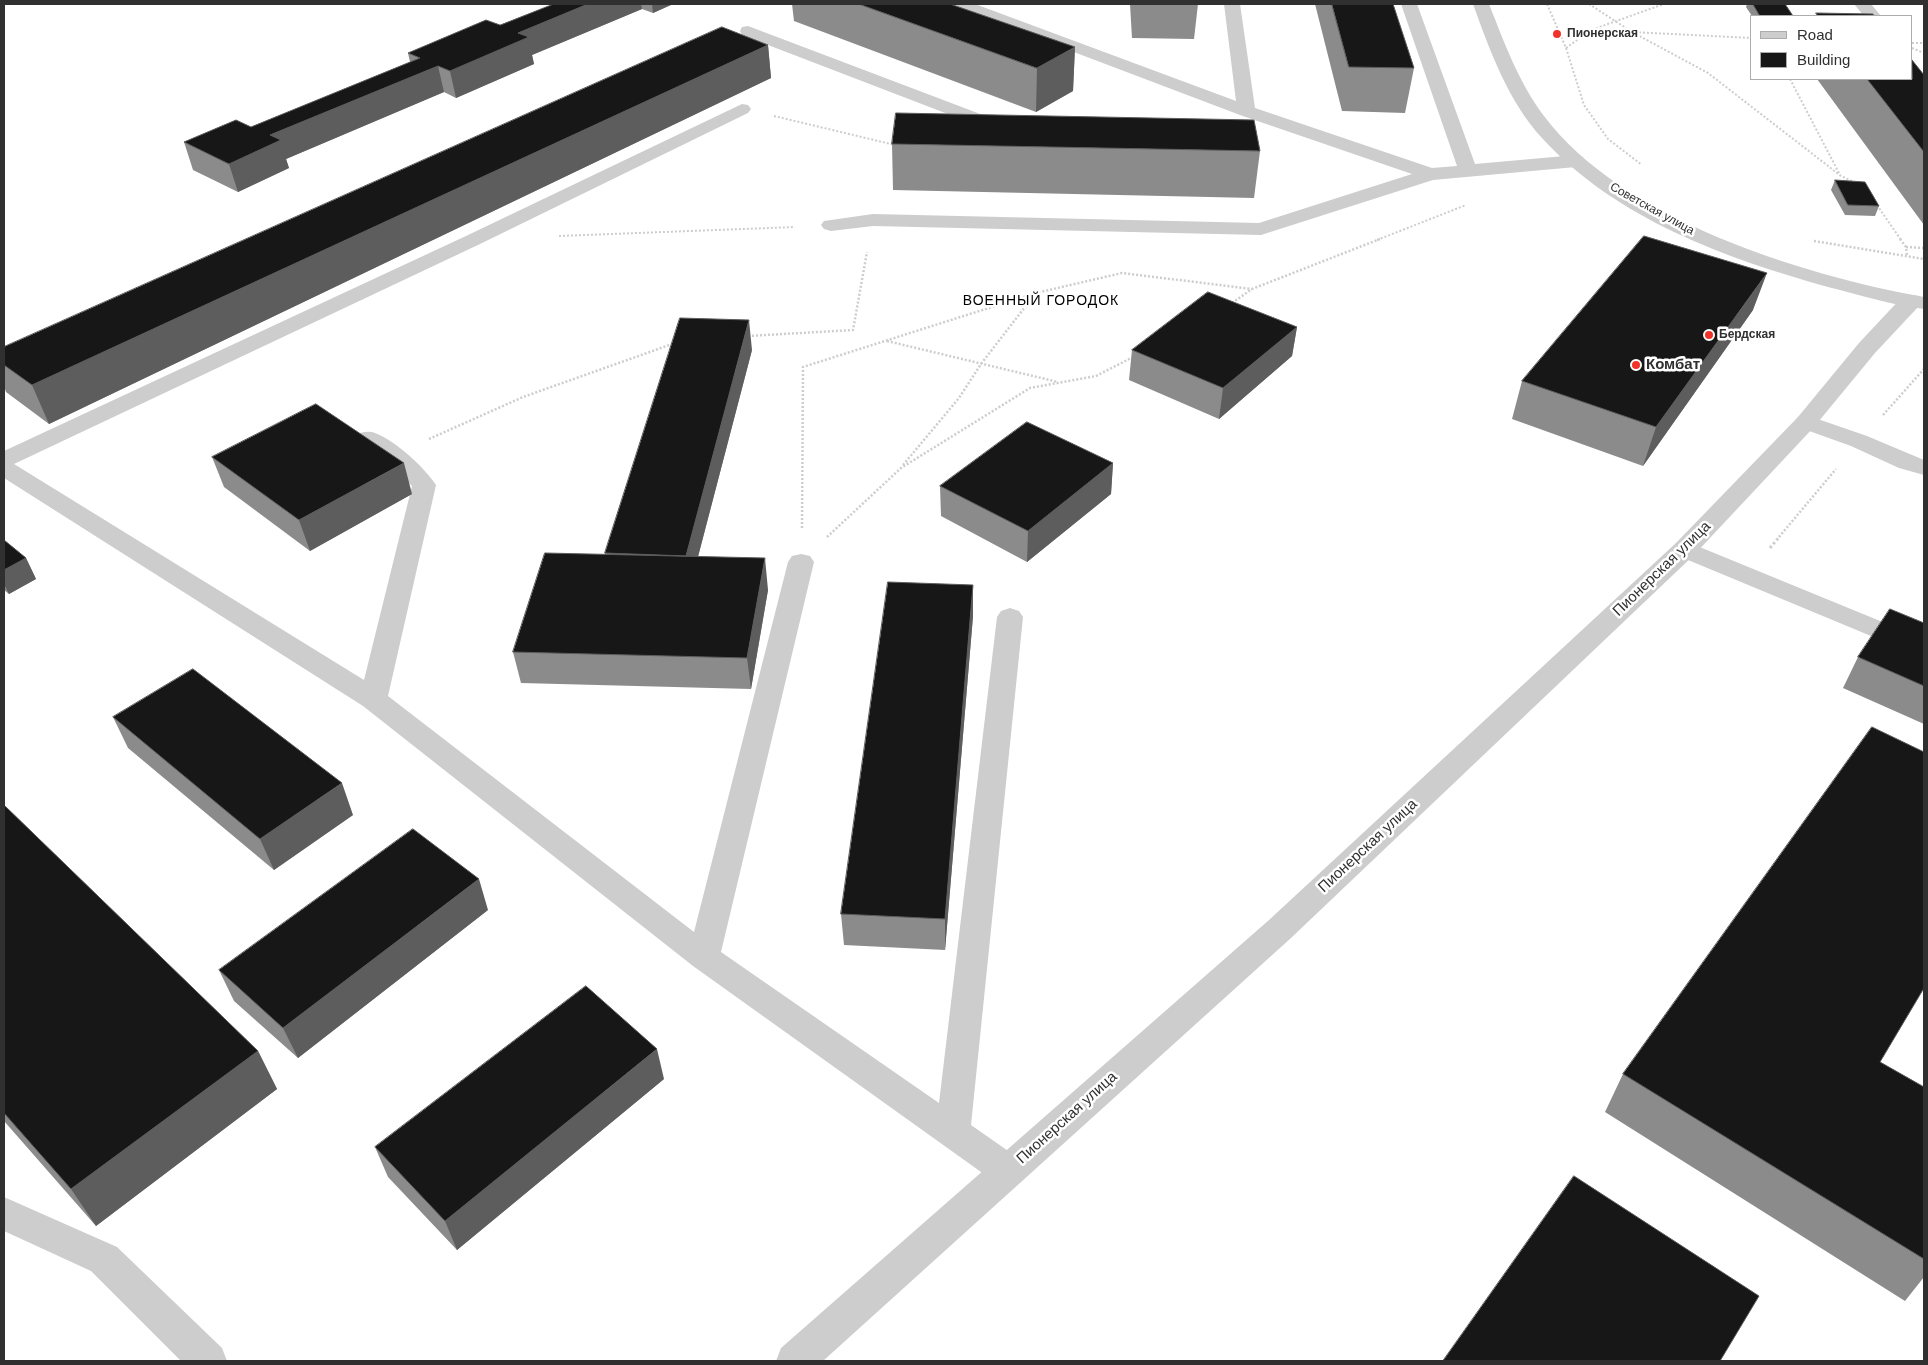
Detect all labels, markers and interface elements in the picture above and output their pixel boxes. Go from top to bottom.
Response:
legend [1750,15,1913,80]
text: Road [1797,26,1833,43]
place label: Пионерская [1567,27,1638,41]
marker: Пионерская [1551,28,1563,40]
text: Building [1797,51,1850,68]
street label: Советская улица [1607,180,1697,238]
district label: ВОЕННЫЙ ГОРОДОК [961,293,1121,309]
place label: Бердская [1719,328,1775,342]
marker: Бердская [1703,329,1715,341]
place label: Комбат [1646,356,1700,374]
marker: Комбат [1630,359,1642,371]
street label: Пионерская улица [1609,518,1715,620]
street label: Пионерская улица [1315,796,1421,896]
street label: Пионерская улица [1013,1068,1121,1168]

